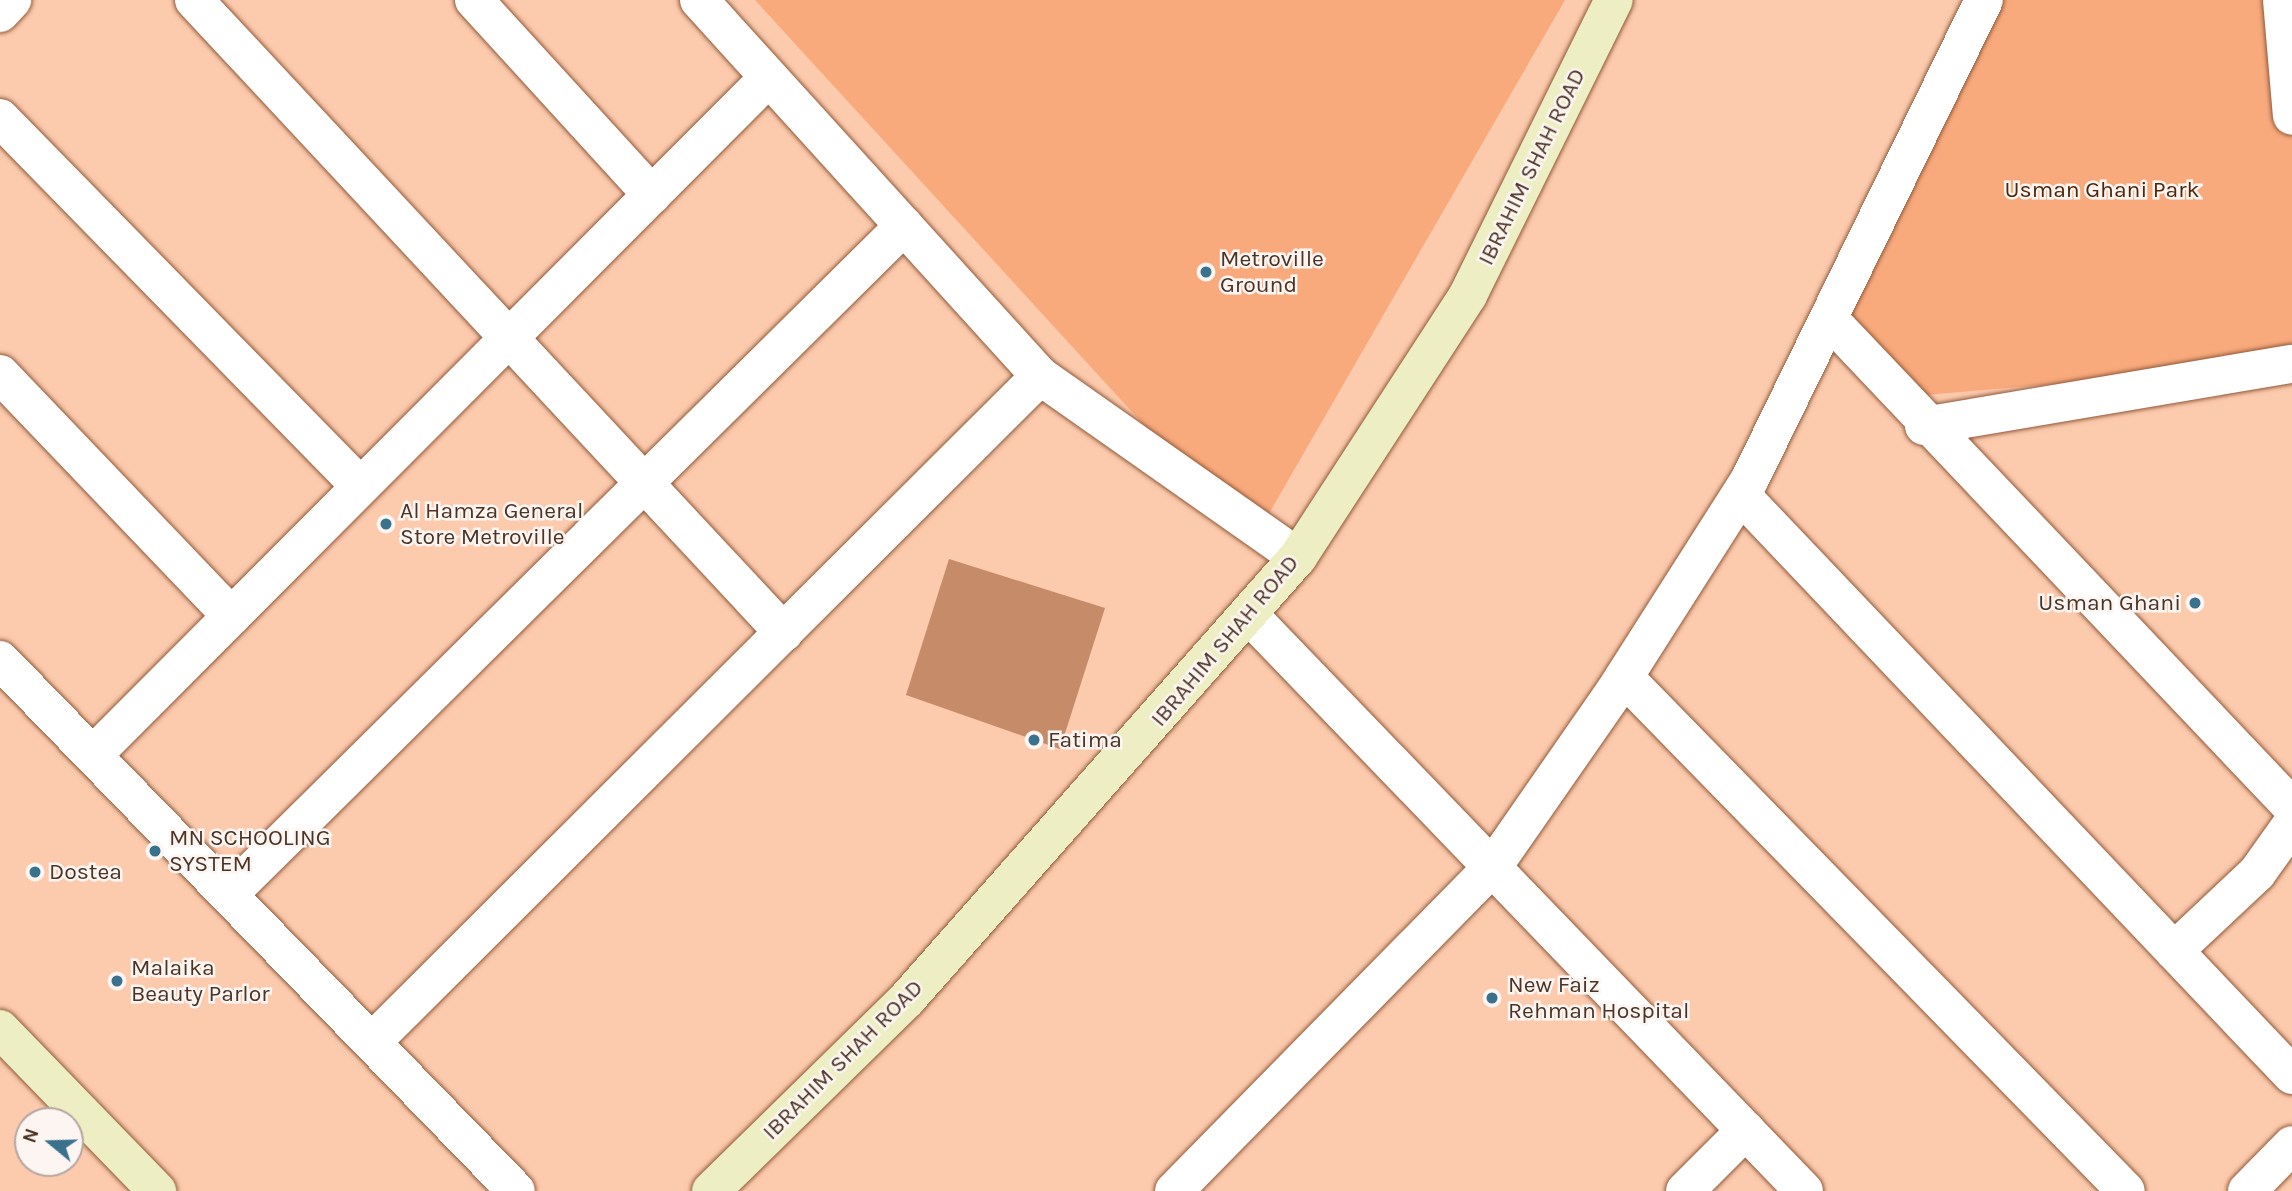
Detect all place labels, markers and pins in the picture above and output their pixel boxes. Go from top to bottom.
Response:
place label: Metroville Ground [1220,245,1324,299]
marker: Metroville Ground [1198,264,1214,280]
place label: Al Hamza General Store Metroville [400,497,583,551]
marker: Al Hamza General Store Metroville [378,516,394,532]
place label: Usman Ghani [2038,589,2181,617]
marker: Usman Ghani [2187,595,2203,611]
place label: Fatima [1048,726,1122,754]
marker: Fatima [1026,732,1042,748]
place label: MN SCHOOLING SYSTEM [169,824,330,878]
marker: MN SCHOOLING SYSTEM [147,843,163,859]
place label: Dostea [49,858,122,886]
marker: Dostea [27,864,43,880]
place label: Malaika Beauty Parlor [131,954,270,1008]
place label: New Faiz Rehman Hospital [1508,971,1689,1025]
marker: Malaika Beauty Parlor [109,973,125,989]
marker: New Faiz Rehman Hospital [1482,988,1502,1008]

